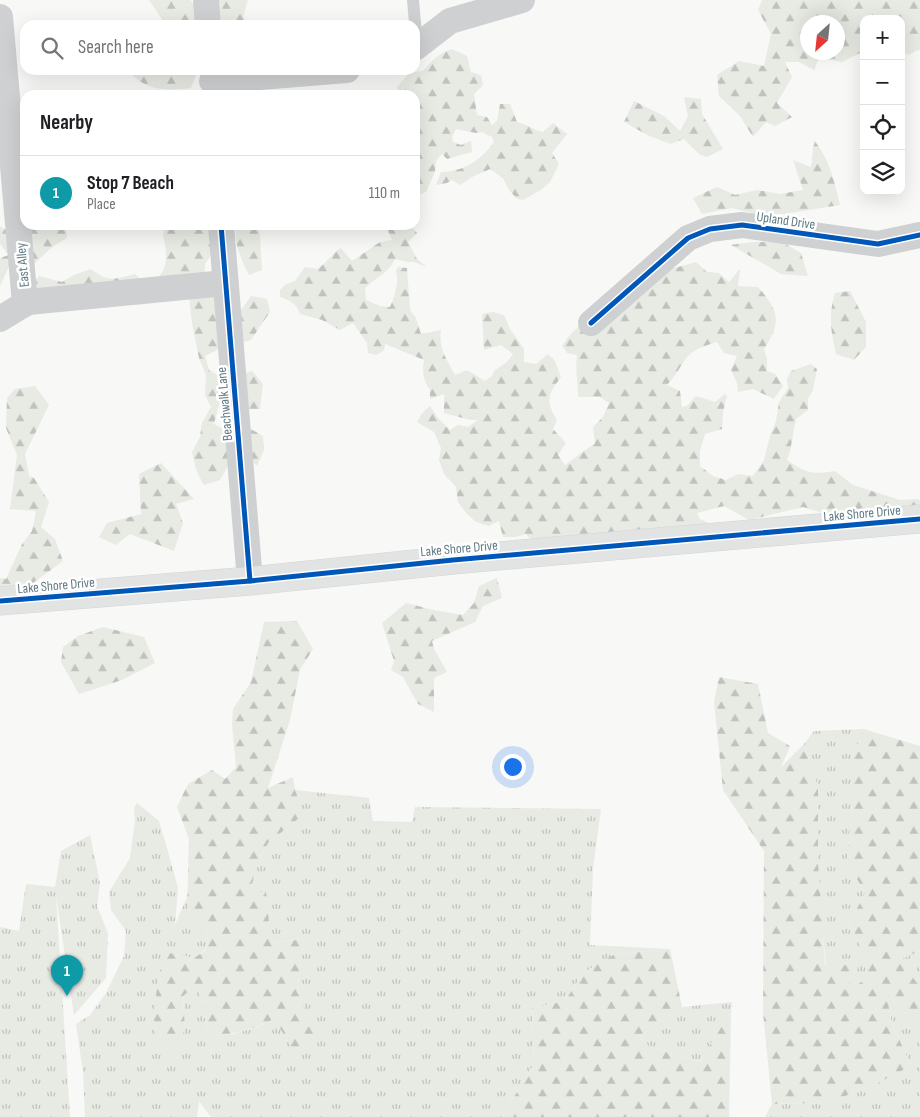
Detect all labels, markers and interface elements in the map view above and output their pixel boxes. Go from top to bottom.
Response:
north arrow [800,15,845,60]
map controls [860,15,905,195]
button: + [860,15,905,60]
search box [20,20,420,75]
icon: search [38,34,66,62]
text: Search here [78,36,154,59]
button: − [860,60,905,105]
button: locate [860,105,905,150]
text: Nearby [40,110,93,135]
button: layers [860,150,905,195]
text: Stop 7 Beach [87,172,174,195]
text: 1 [53,184,59,203]
text: 110 m [369,184,400,203]
text: Place [87,195,116,214]
street label: Upland Drive [755,208,816,233]
street label: East Alley [12,241,33,288]
street label: Beachwalk Lane [213,366,236,442]
street label: Lake Shore Drive [823,502,901,525]
street label: Lake Shore Drive [420,537,498,560]
street label: Lake Shore Drive [17,574,95,597]
your location [500,754,526,780]
pin: 1 [51,955,83,996]

